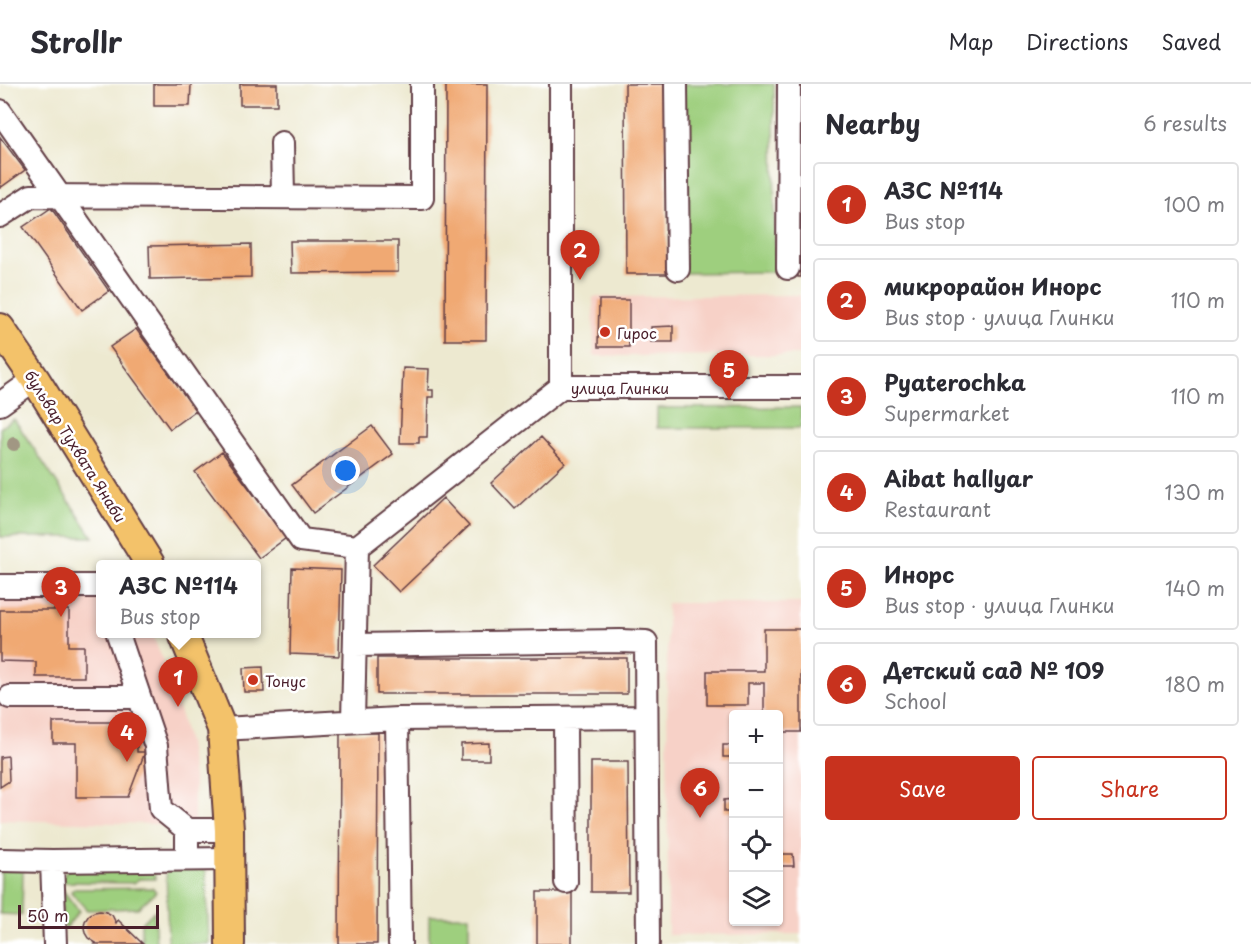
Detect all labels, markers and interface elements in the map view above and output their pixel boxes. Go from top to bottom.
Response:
text: Strollr [30,20,122,63]
text: Map [948,25,993,57]
text: Directions [1026,25,1128,57]
text: Saved [1161,25,1221,57]
text: Nearby [825,104,920,143]
text: 6 results [1143,108,1227,138]
text: АЗС №114 [884,173,1003,206]
text: 1 [842,189,851,219]
text: 100 m [1164,189,1225,219]
text: Bus stop [884,206,965,236]
pin: 2 [560,230,600,280]
text: микрорайон Инорс [884,269,1102,302]
text: 2 [839,285,854,315]
text: 110 m [1171,285,1225,315]
text: Bus stop · улица Глинки [884,302,1115,332]
place label: Гирос [617,321,657,344]
marker: Гирос [598,325,612,339]
pin: 5 [710,350,748,400]
street label: бульвар Тухвата Янаби [20,365,132,527]
text: Pyaterochka [884,365,1026,398]
street label: улица Глинки [571,376,669,399]
text: 3 [840,381,853,411]
text: 110 m [1171,381,1225,411]
text: Supermarket [884,398,1010,428]
your location [331,456,360,485]
text: Aibat hallyar [884,461,1033,494]
text: 4 [840,477,853,507]
text: 130 m [1165,477,1225,507]
text: Restaurant [884,494,991,524]
text: Инорс [884,557,954,590]
popup [96,560,261,638]
pin: 3 [42,568,80,617]
text: АЗС №114 [119,568,238,601]
text: 5 [840,573,853,603]
text: 140 m [1165,573,1225,603]
text: Bus stop · улица Глинки [884,590,1115,620]
text: Bus stop [119,601,200,631]
text: Детский сад № 109 [884,653,1104,686]
pin: 1 [158,658,198,707]
place label: Тонус [265,669,306,692]
text: 6 [839,669,854,699]
text: 180 m [1165,669,1225,699]
marker: Тонус [246,673,260,687]
text: School [884,686,947,716]
map controls [729,710,783,926]
button: + [729,710,783,764]
pin: 4 [108,712,146,762]
button: Save [825,756,1020,820]
button: Share [1032,756,1227,820]
button: − [729,764,783,818]
pin: 6 [680,768,720,818]
button: locate [729,818,783,872]
button: layers [729,872,783,926]
scale bar [18,902,159,930]
text: 50 m [27,903,68,927]

